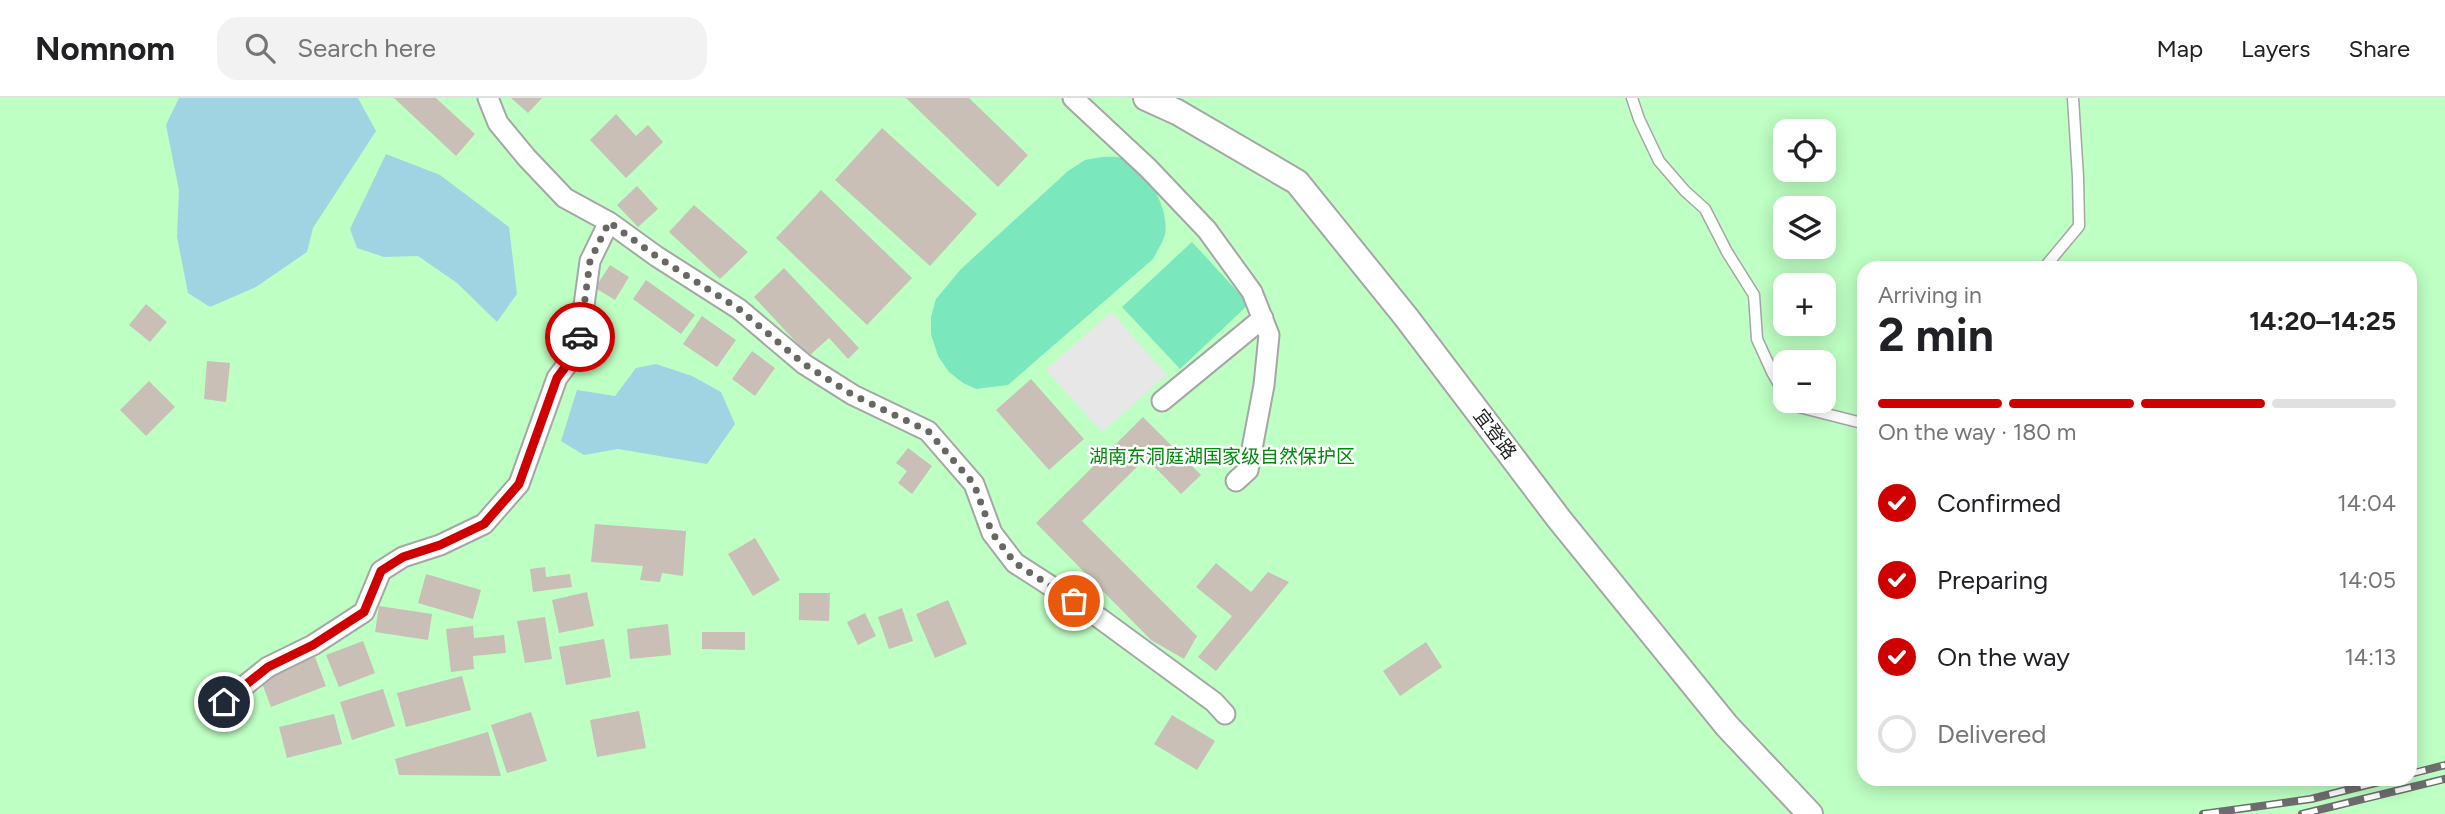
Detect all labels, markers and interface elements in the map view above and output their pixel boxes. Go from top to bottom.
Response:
search box [217,17,707,80]
text: Nomnom [35,29,175,68]
icon: search [241,29,279,67]
text: Search here [297,32,436,64]
text: Map [2156,34,2203,63]
text: Layers [2241,34,2310,63]
text: Share [2348,34,2410,63]
map controls [1773,119,1836,413]
button: locate [1773,119,1836,182]
button: layers [1773,196,1836,259]
button: + [1773,273,1836,336]
text: Arriving in [1878,281,1982,309]
courier [545,302,615,372]
text: 14:20–14:25 [2249,305,2396,337]
text: 2 min [1878,307,1994,363]
icon: car [561,318,599,356]
button: − [1773,350,1836,413]
street label: 宜登路 [1469,404,1521,464]
text: On the way · 180 m [1878,418,2076,446]
park label: 湖南东洞庭湖国家级自然保护区 [1089,445,1355,468]
icon: check [1878,484,1916,522]
text: Confirmed [1937,487,2061,519]
text: 14:04 [2337,489,2396,517]
icon: check [1878,561,1916,599]
text: Preparing [1937,564,2048,596]
text: 14:05 [2338,566,2396,594]
pin [1044,571,1104,631]
icon: bag [1055,582,1093,620]
icon: check [1878,638,1916,676]
text: On the way [1937,641,2070,673]
text: 14:13 [2344,643,2396,671]
pin [194,672,254,732]
icon: home [205,683,243,721]
text: Delivered [1937,718,2046,750]

